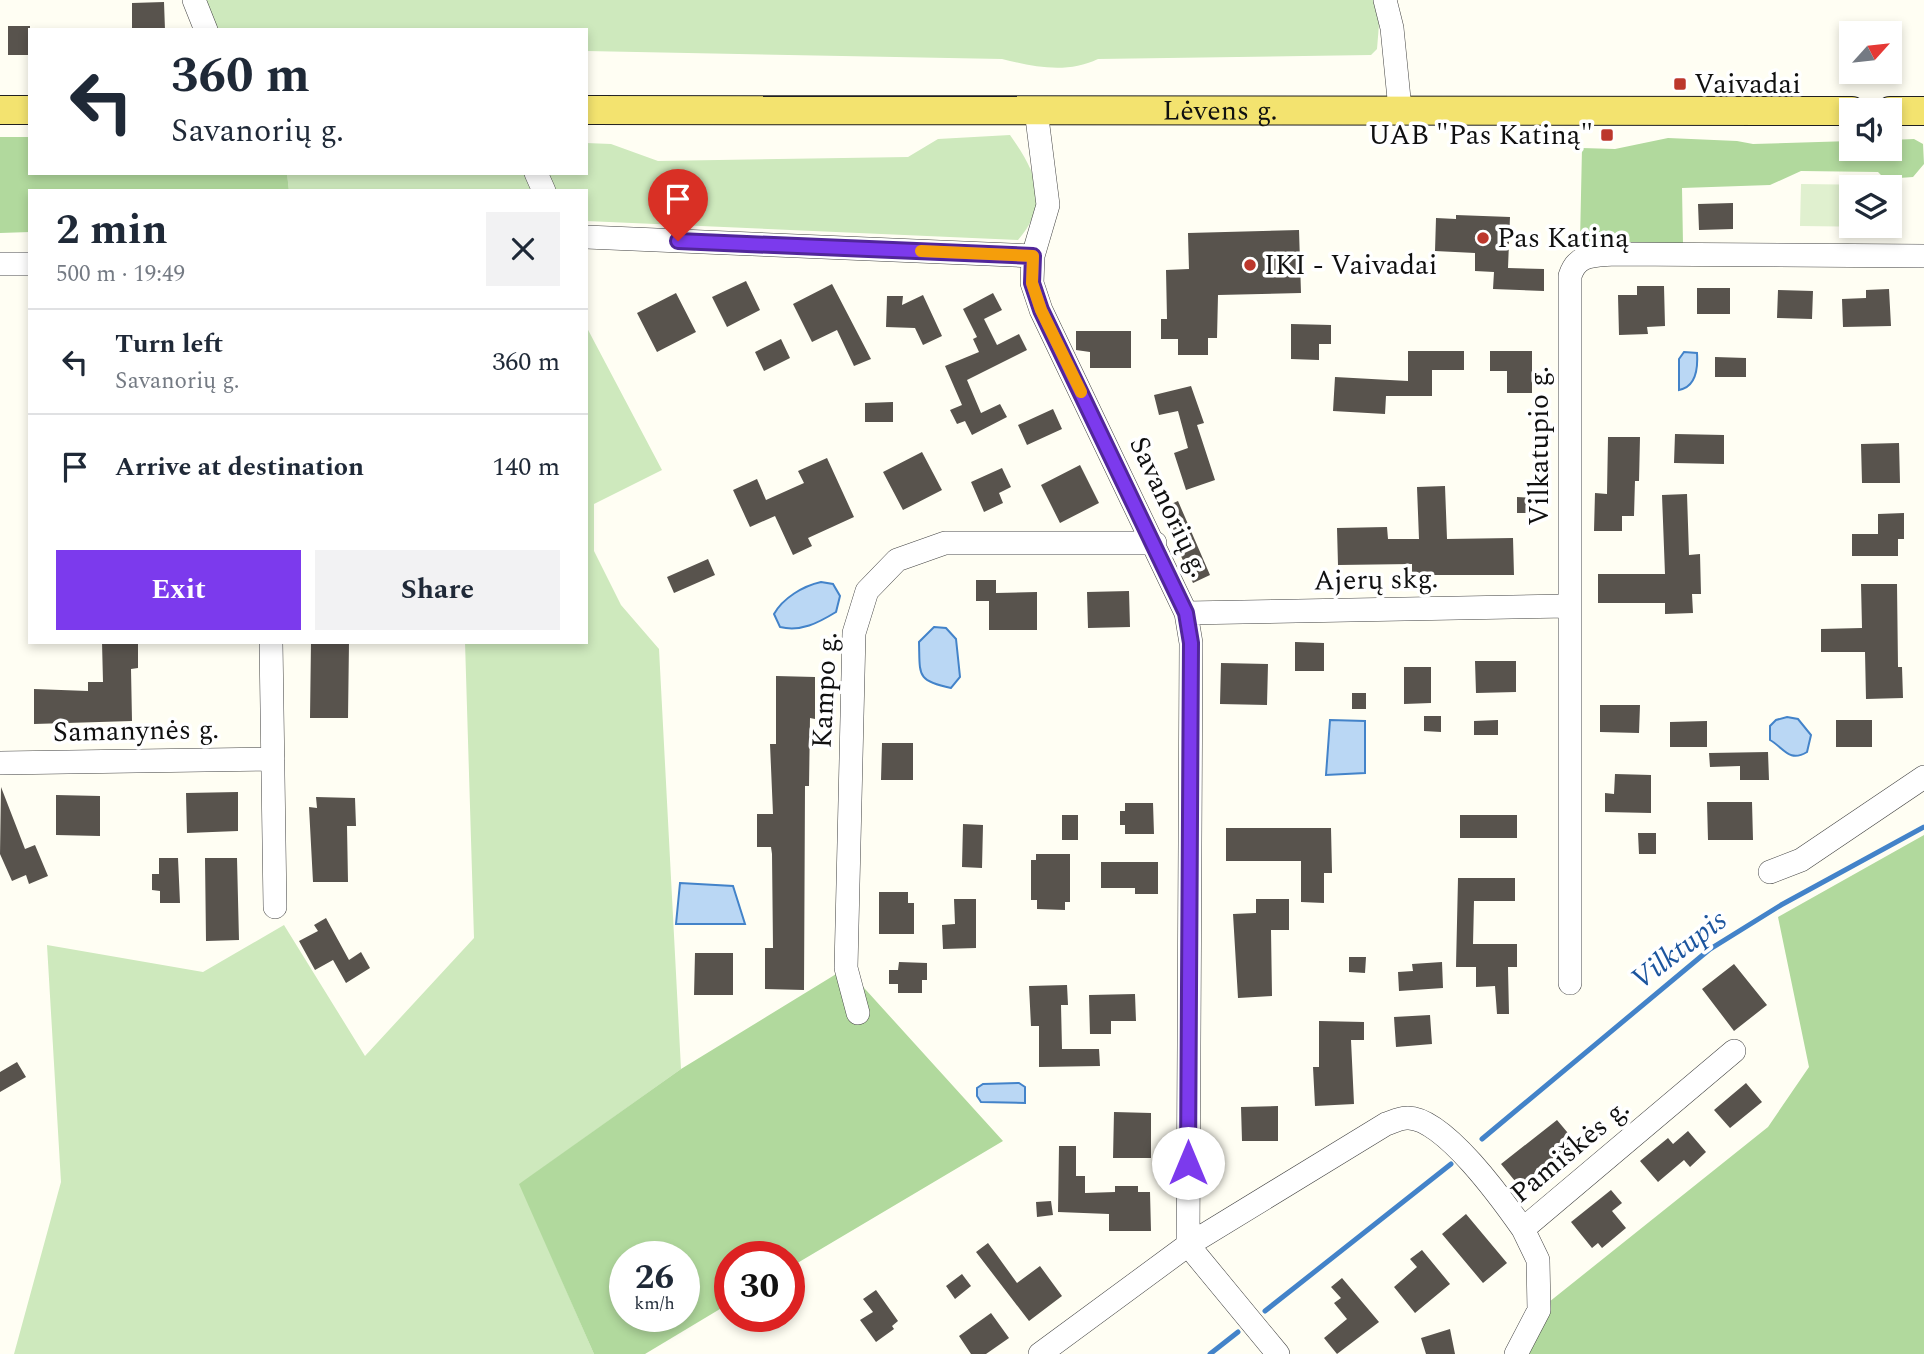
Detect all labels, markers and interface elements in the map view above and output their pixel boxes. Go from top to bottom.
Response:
north arrow [1839,21,1902,84]
map controls [1839,21,1902,238]
text: 360 m [171,39,310,114]
icon: left [56,56,147,147]
place label: Vaivadai [1694,63,1801,106]
marker: Vaivadai [1672,76,1688,92]
street label: Lėvens g. [1163,89,1277,132]
button: sound [1839,98,1902,161]
text: Savanorių g. [171,107,344,156]
place label: UAB "Pas Katiną" [1368,114,1593,157]
marker: UAB "Pas Katiną" [1599,127,1615,143]
pin [648,169,708,241]
button: layers [1839,175,1902,238]
icon: arrive [659,180,697,218]
text: 2 min [56,199,168,262]
button: close [486,212,560,286]
place label: Pas Katiną [1497,217,1629,260]
marker: Pas Katiną [1475,230,1491,246]
place label: IKI - Vaivadai [1264,244,1438,287]
text: 500 m · 19:49 [56,257,185,292]
marker: IKI - Vaivadai [1242,257,1258,273]
text: Turn left [115,324,223,364]
text: 360 m [492,342,560,382]
icon: left [56,343,94,381]
text: Savanorių g. [115,364,239,399]
street label: Vilkatupio g. [1518,366,1561,526]
street label: Savanorių g. [1118,429,1220,585]
text: Arrive at destination [115,447,364,487]
text: 140 m [492,447,560,487]
icon: arrive [56,448,94,486]
button: Exit [56,550,301,630]
button: Share [315,550,560,630]
street label: Ajerų skg. [1313,557,1439,603]
street label: Kampo g. [800,631,850,749]
street label: Samanynės g. [52,708,220,754]
water label: Vilktupis [1621,898,1737,1002]
street label: Pamiškės g. [1501,1088,1639,1214]
position arrow [1151,1126,1225,1200]
speed limit sign: 30 [714,1241,805,1332]
text: 26 [635,1251,674,1304]
text: km/h [634,1290,675,1317]

